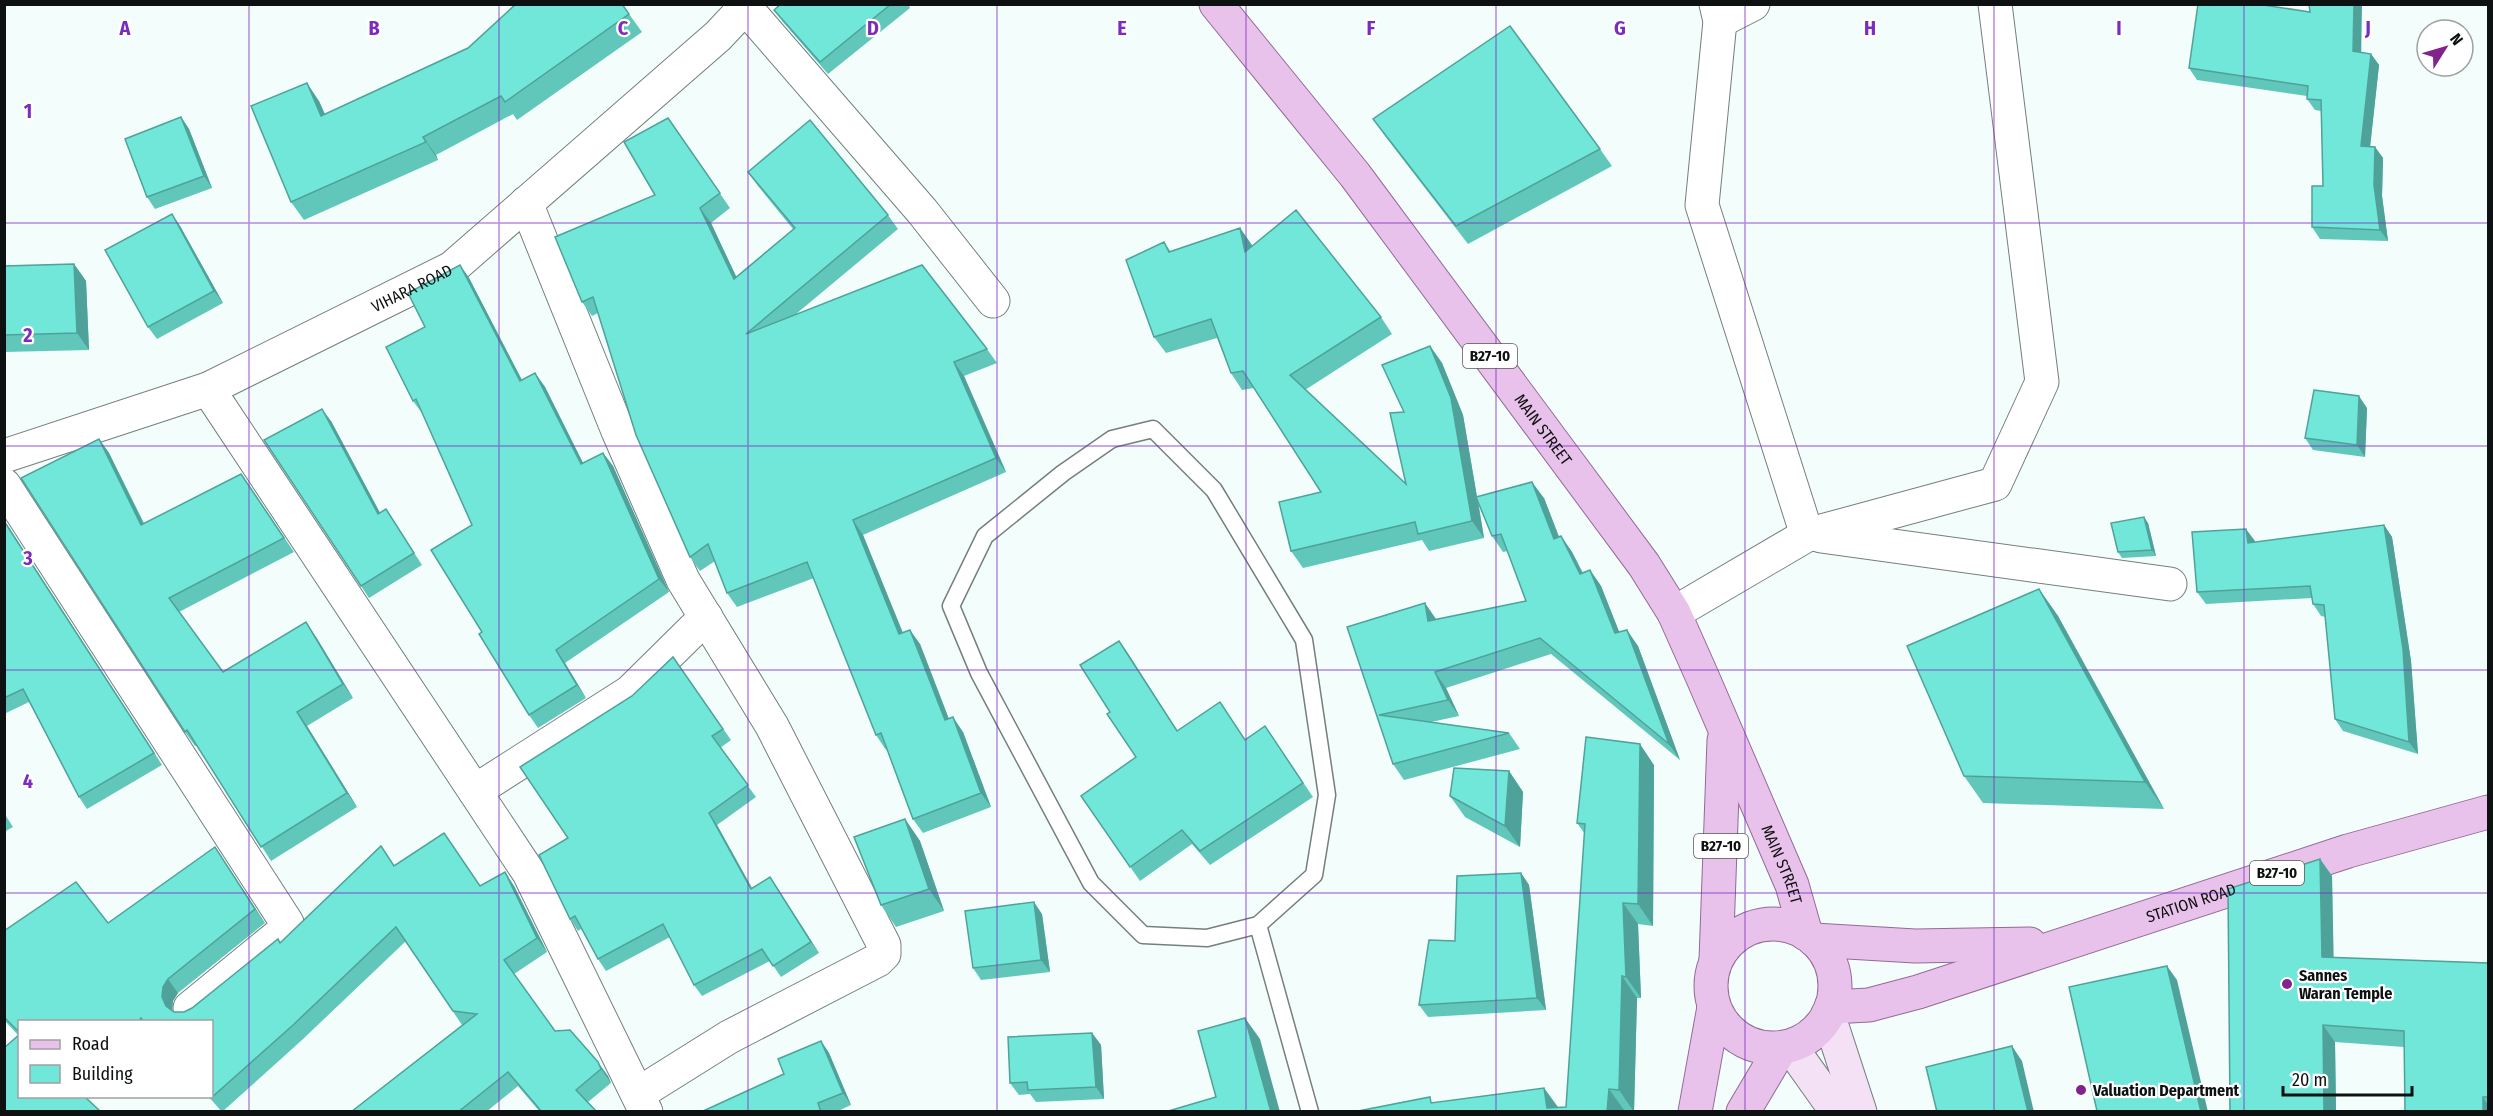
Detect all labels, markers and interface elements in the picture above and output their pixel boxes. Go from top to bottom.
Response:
text: A [119,16,132,40]
text: B [368,16,380,40]
text: C [618,16,629,40]
text: D [867,16,879,40]
text: E [1117,16,1127,40]
text: F [1367,16,1376,40]
text: G [1614,16,1626,40]
text: H [1864,16,1876,40]
text: I [2116,16,2122,40]
text: J [2364,16,2371,40]
north arrow [2415,18,2475,78]
text: N [2446,30,2467,49]
text: 1 [24,99,32,123]
street label: VIHARA ROAD [368,261,455,316]
text: 2 [22,323,33,347]
road number: B27-10 [1463,344,1517,368]
street label: MAIN STREET [1511,390,1576,469]
text: 3 [22,546,33,570]
text: 4 [23,769,33,793]
street label: MAIN STREET [1757,822,1806,907]
road number: B27-10 [1694,834,1748,858]
road number: B27-10 [2250,861,2304,885]
street label: STATION ROAD [2144,879,2238,927]
place label: Sannes Waran Temple [2299,966,2392,1003]
marker: Sannes Waran Temple [2280,977,2294,991]
legend [18,1020,213,1098]
text: Road [72,1033,109,1055]
scale bar [2283,1059,2412,1097]
text: Building [72,1063,133,1085]
text: 20 m [2292,1069,2327,1091]
place label: Valuation Department [2092,1081,2240,1100]
marker: Valuation Department [2074,1083,2088,1097]

